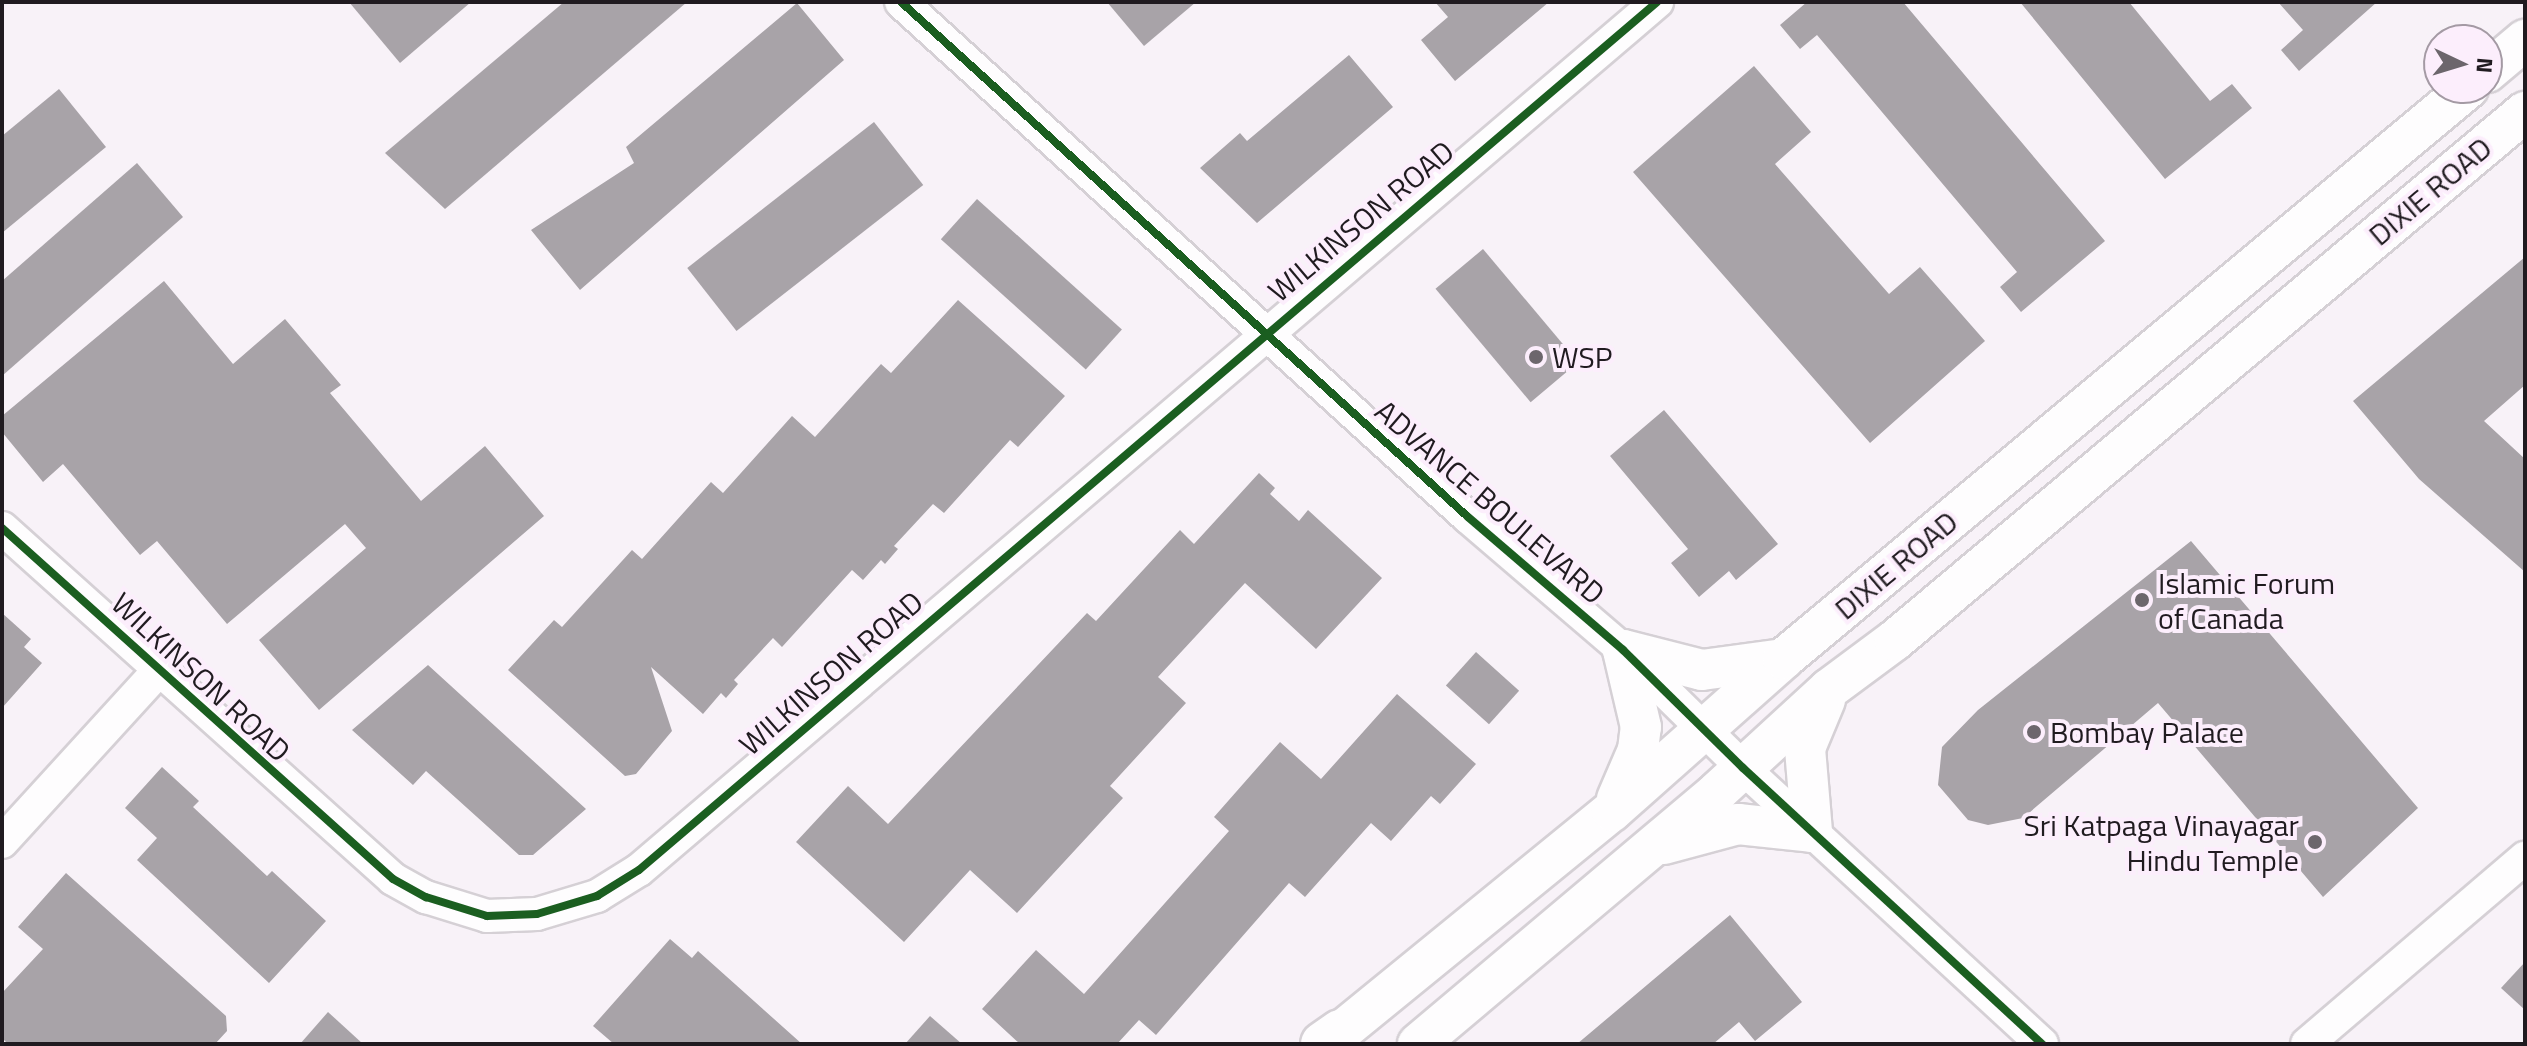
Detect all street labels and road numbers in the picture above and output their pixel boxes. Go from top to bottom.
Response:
street label: DIXIE ROAD [2361,129,2499,253]
street label: WILKINSON ROAD [1261,133,1461,309]
street label: ADVANCE BOULEVARD [1368,393,1612,611]
street label: DIXIE ROAD [1827,503,1965,627]
street label: WILKINSON ROAD [732,584,930,762]
street label: WILKINSON ROAD [104,585,298,769]

